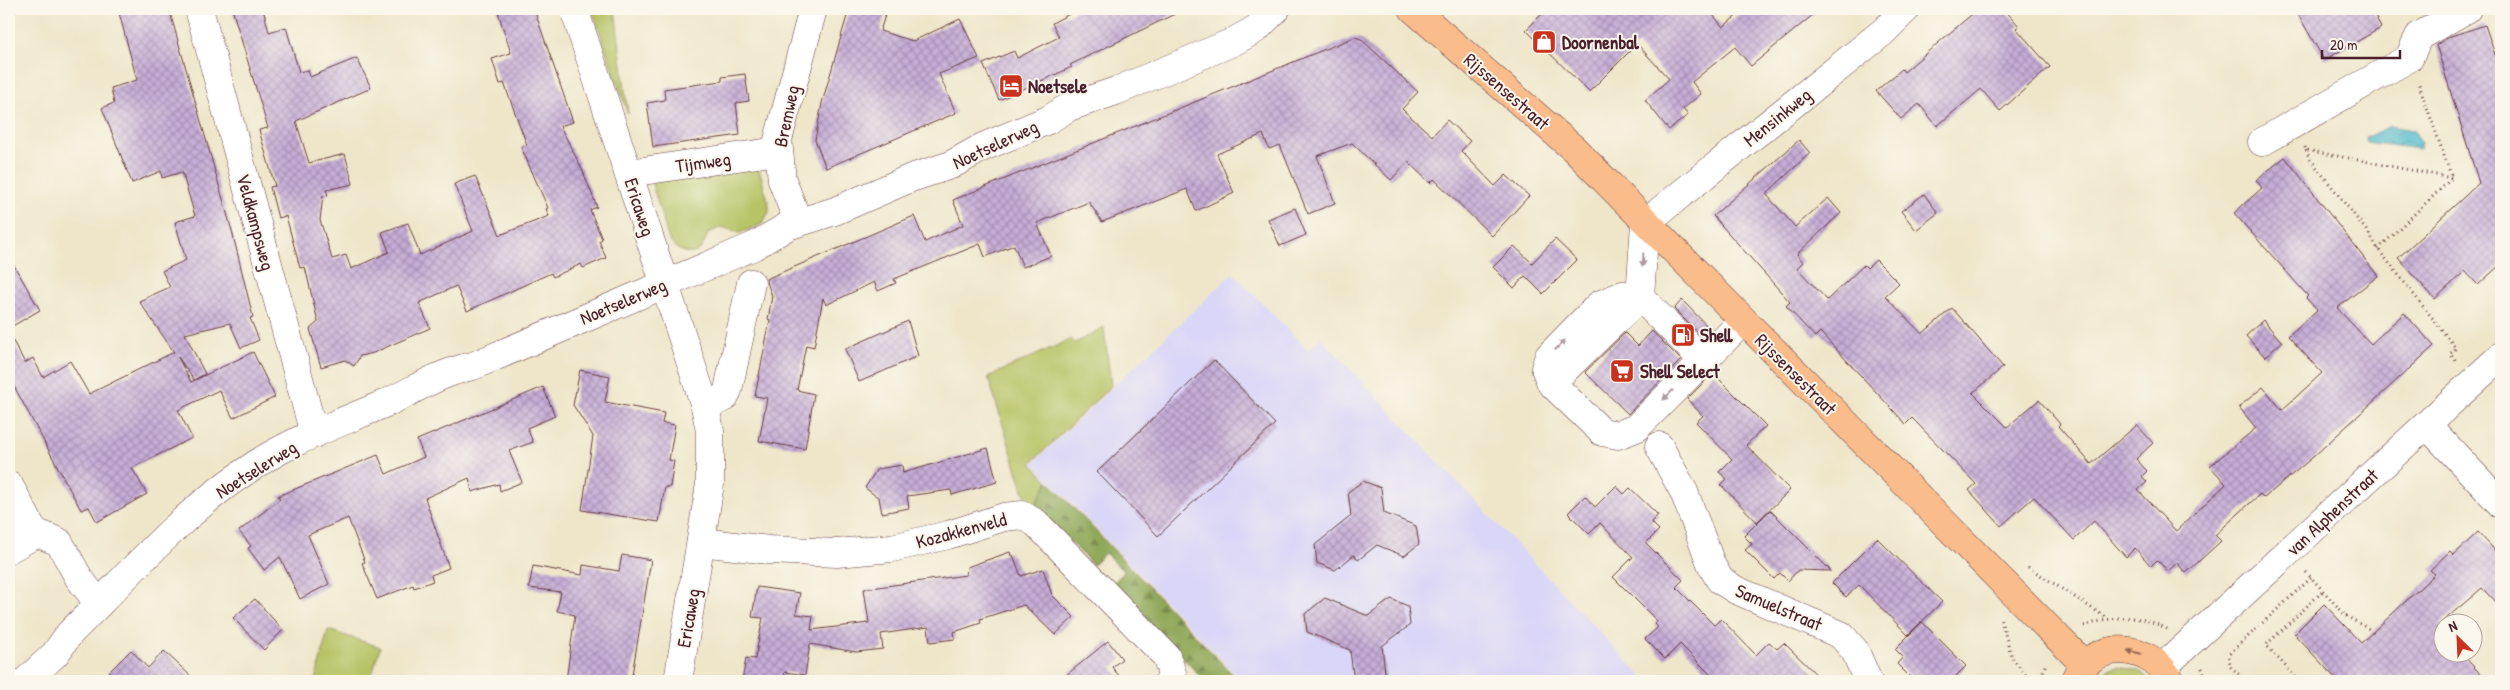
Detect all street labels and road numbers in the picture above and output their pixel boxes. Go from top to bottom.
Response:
street label: Rijssensestraat [1459,47,1556,136]
street label: Mensinkweg [1738,82,1816,152]
street label: Bremweg [767,83,805,149]
street label: Noetselerweg [948,113,1042,175]
street label: Tijmweg [674,145,732,179]
street label: Veldkampsweg [231,171,281,273]
street label: Ericaweg [618,175,662,239]
street label: Noetselerweg [576,271,670,331]
street label: Rijssensestraat [1749,327,1843,421]
street label: Noetselerweg [210,434,302,504]
street label: van Alphenstraat [2280,462,2384,561]
street label: Kozakkenveld [913,505,1010,555]
street label: Samuelstraat [1732,577,1827,637]
street label: Ericaweg [670,586,706,650]

